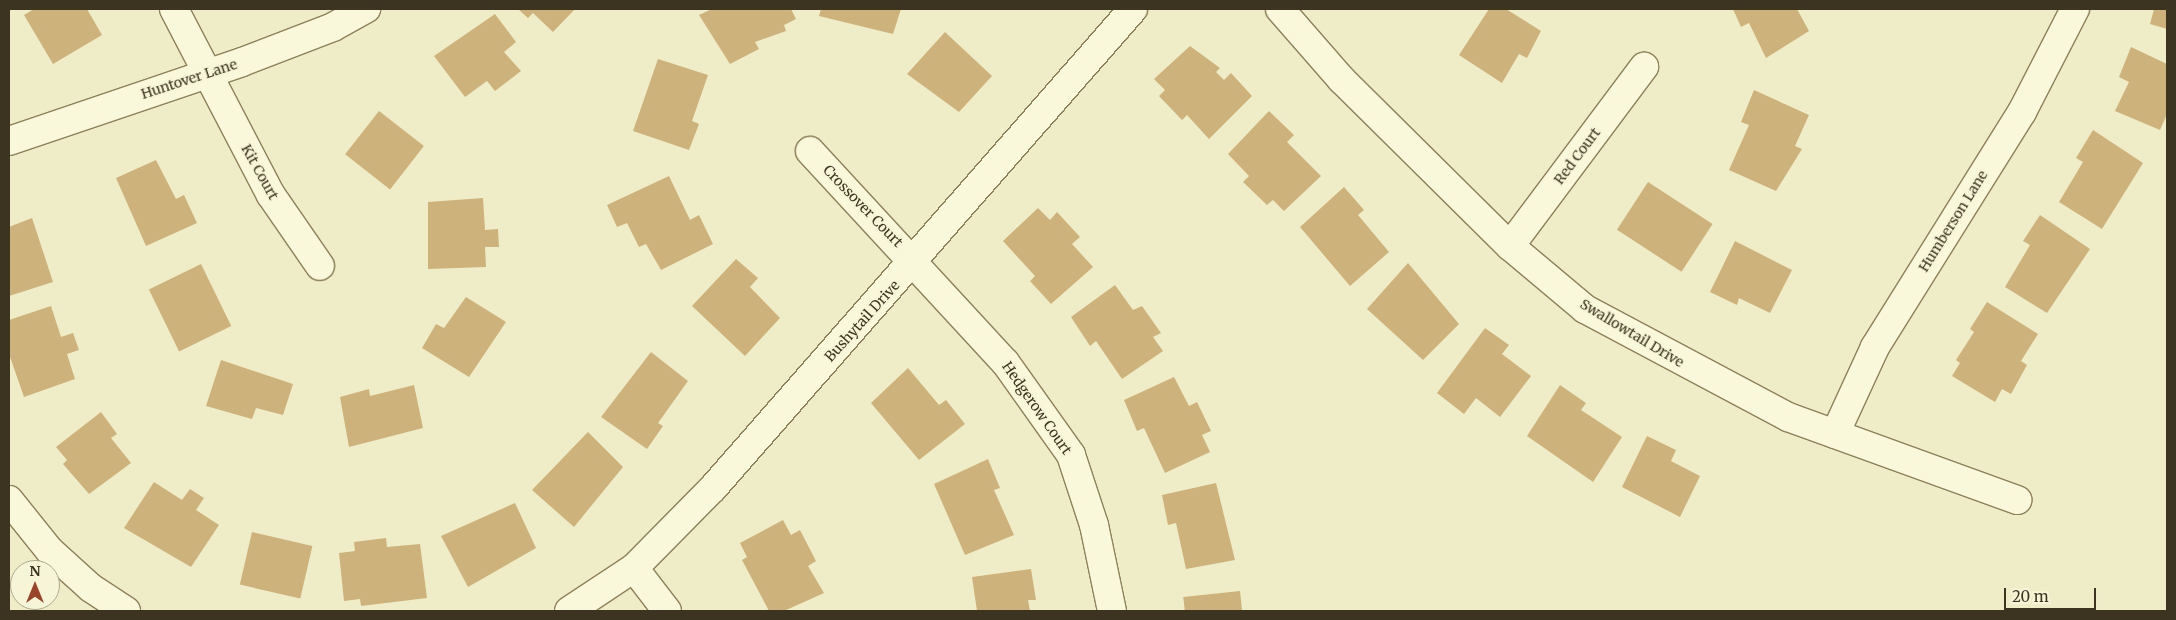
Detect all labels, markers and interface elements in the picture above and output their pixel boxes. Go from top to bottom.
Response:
street label: Huntover Lane [139,56,239,102]
street label: Red Court [1550,124,1604,188]
street label: Kit Court [238,141,282,203]
street label: Crossover Court [820,162,906,250]
street label: Humberson Lane [1915,167,1991,275]
street label: Bushytail Drive [821,277,903,365]
street label: Swallowtail Drive [1577,295,1687,371]
street label: Hedgerow Court [999,358,1075,458]
north arrow [10,560,60,610]
text: N [29,562,41,580]
scale bar [2006,578,2098,610]
text: 20 m [2012,587,2049,606]

